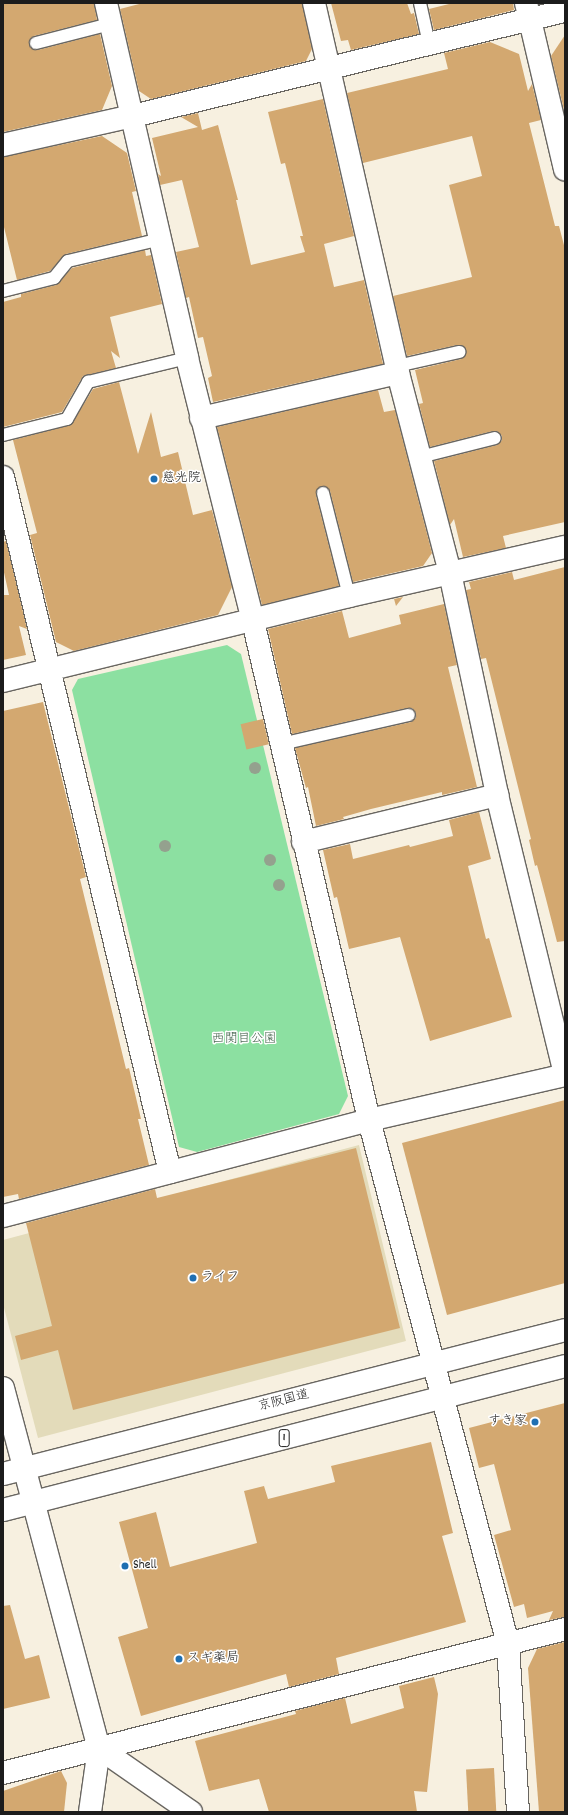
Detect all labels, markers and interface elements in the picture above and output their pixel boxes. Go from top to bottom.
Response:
place label: 慈光院 [162,471,201,487]
marker: 慈光院 [149,474,159,484]
park label: 西関目公園 [212,1032,276,1048]
place label: ライフ [201,1270,240,1286]
marker: ライフ [188,1273,198,1283]
street label: 京阪国道 [257,1388,311,1416]
place label: すき家 [488,1414,527,1430]
marker: すき家 [530,1417,540,1427]
road number: 1 [278,1428,290,1448]
place label: Shell [133,1558,157,1574]
marker: Shell [120,1561,130,1571]
place label: スギ薬局 [187,1651,239,1667]
marker: スギ薬局 [174,1654,184,1664]

